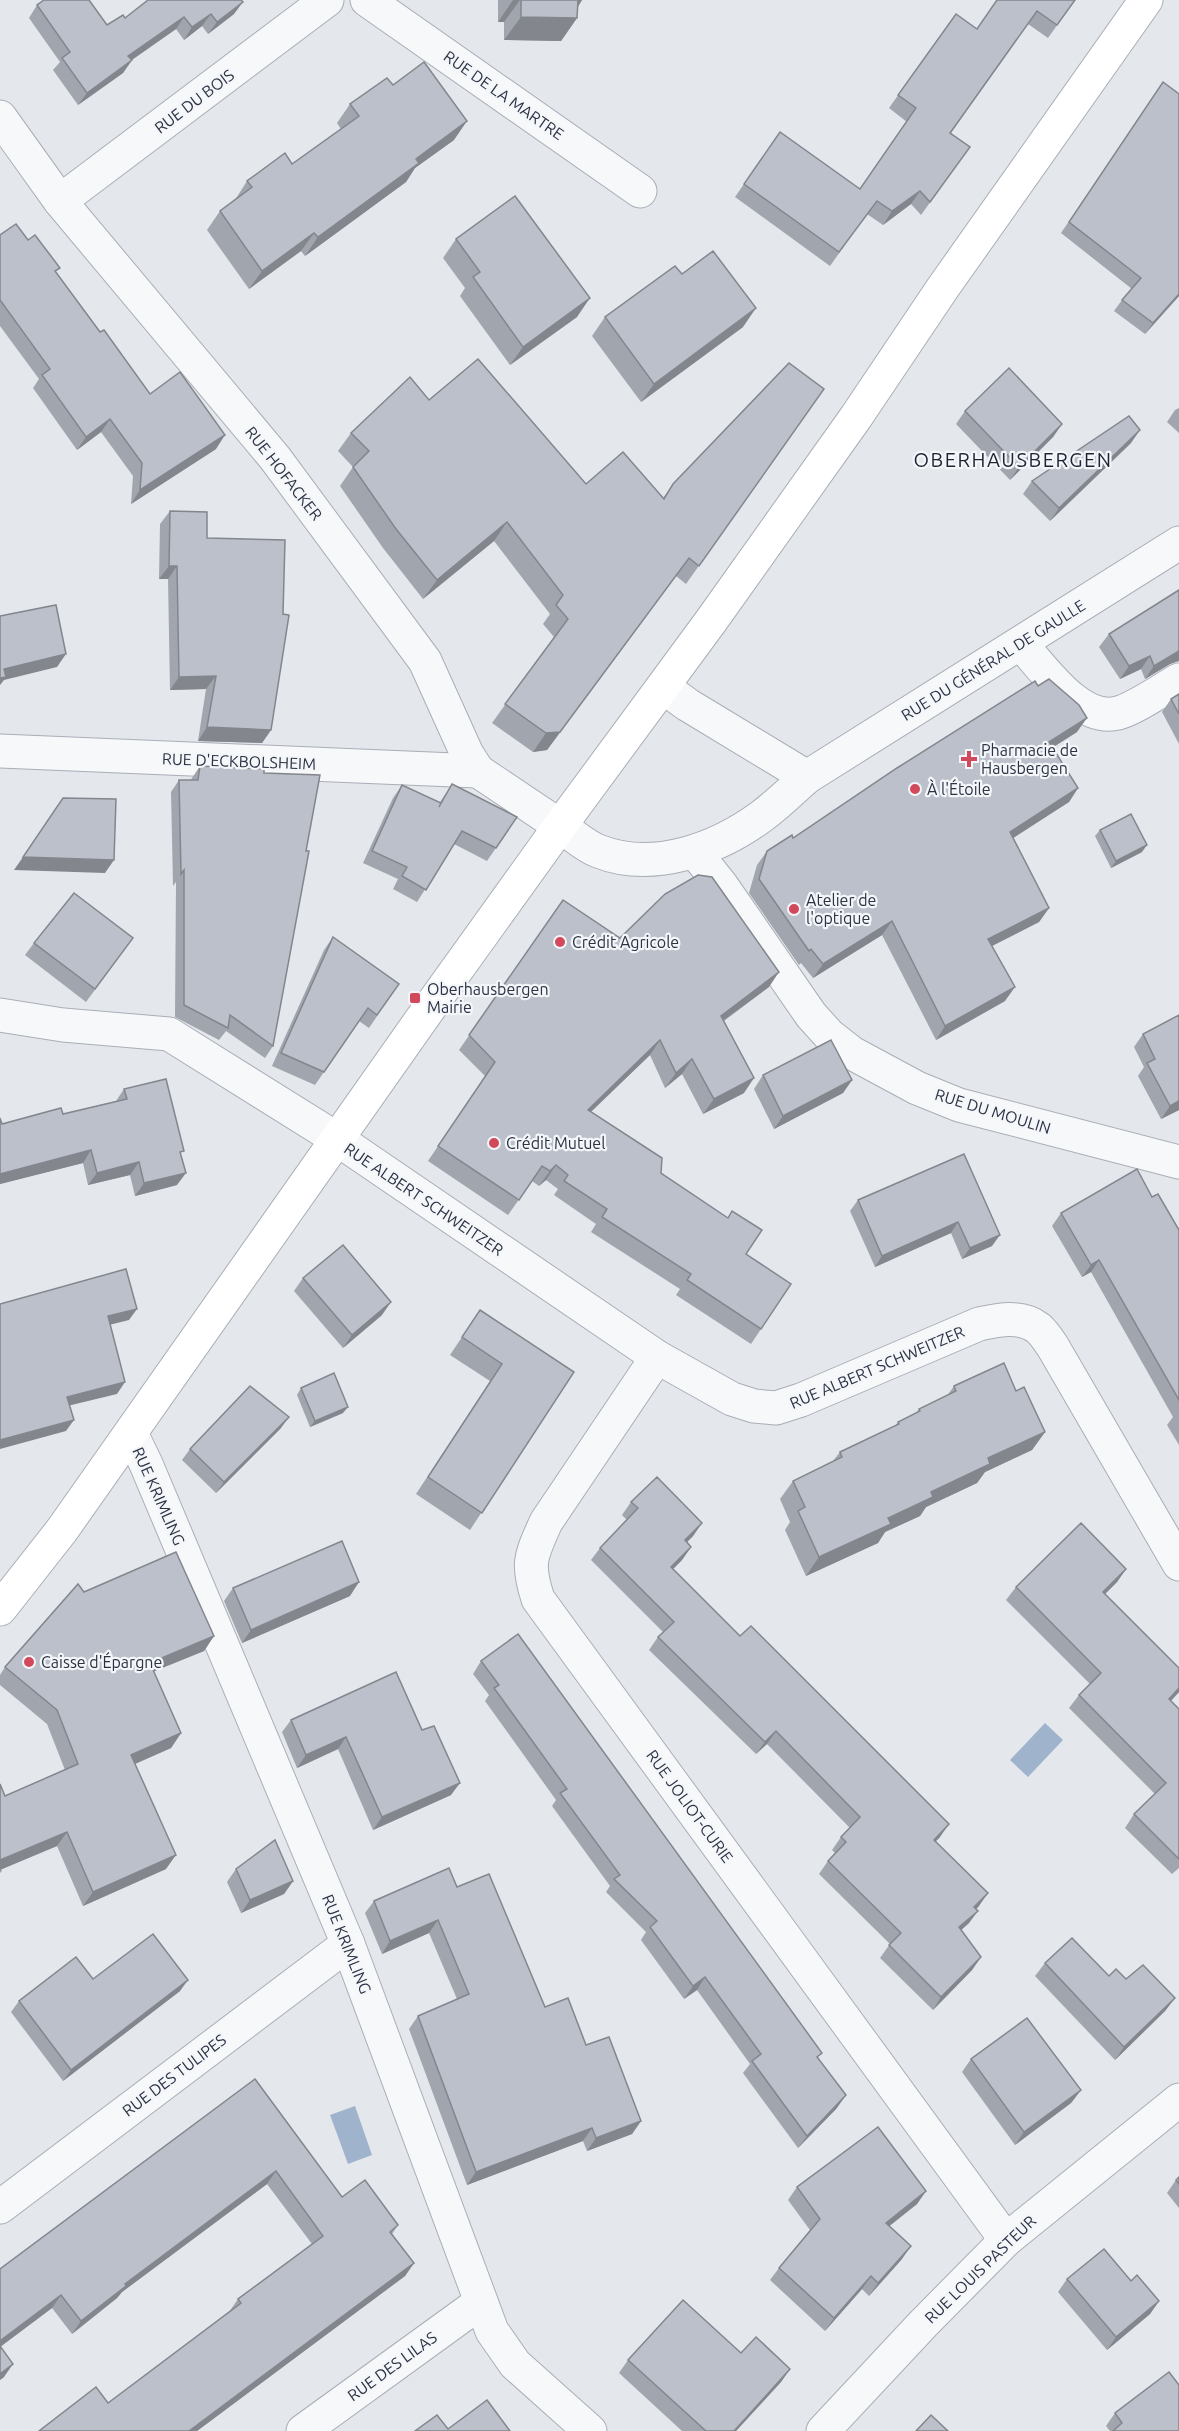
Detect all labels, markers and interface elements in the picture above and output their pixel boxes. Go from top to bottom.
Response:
street label: RUE DE LA MARTRE [441,47,567,143]
street label: RUE DU BOIS [151,65,237,137]
street label: RUE HOFACKER [242,423,326,523]
district label: OBERHAUSBERGEN [914,448,1112,471]
street label: RUE DU GÉNÉRAL DE GAULLE [897,594,1088,724]
place label: Pharmacie de Hausbergen [981,741,1078,777]
street label: RUE D'ECKBOLSHEIM [162,749,316,773]
marker: Pharmacie de Hausbergen [962,752,976,766]
place label: À l'Étoile [927,778,991,798]
marker: À l'Étoile [908,782,922,796]
place label: Atelier de l'optique [806,891,876,927]
marker: Atelier de l'optique [787,902,801,916]
place label: Crédit Agricole [572,933,679,951]
marker: Crédit Agricole [553,935,567,949]
place label: Oberhausbergen Mairie [427,980,549,1016]
marker: Oberhausbergen Mairie [408,991,422,1005]
street label: RUE DU MOULIN [933,1085,1053,1137]
place label: Crédit Mutuel [506,1134,605,1152]
marker: Crédit Mutuel [487,1136,501,1150]
street label: RUE ALBERT SCHWEITZER [341,1139,507,1259]
street label: RUE ALBERT SCHWEITZER [787,1322,967,1412]
street label: RUE KRIMLING [129,1444,189,1548]
place label: Caisse d'Épargne [41,1651,162,1671]
marker: Caisse d'Épargne [22,1655,36,1669]
street label: RUE JOLIOT-CURIE [643,1746,737,1866]
street label: RUE KRIMLING [319,1892,375,1996]
street label: RUE DES TULIPES [119,2030,229,2120]
street label: RUE LOUIS PASTEUR [921,2211,1039,2327]
street label: RUE DES LILAS [344,2328,440,2404]

